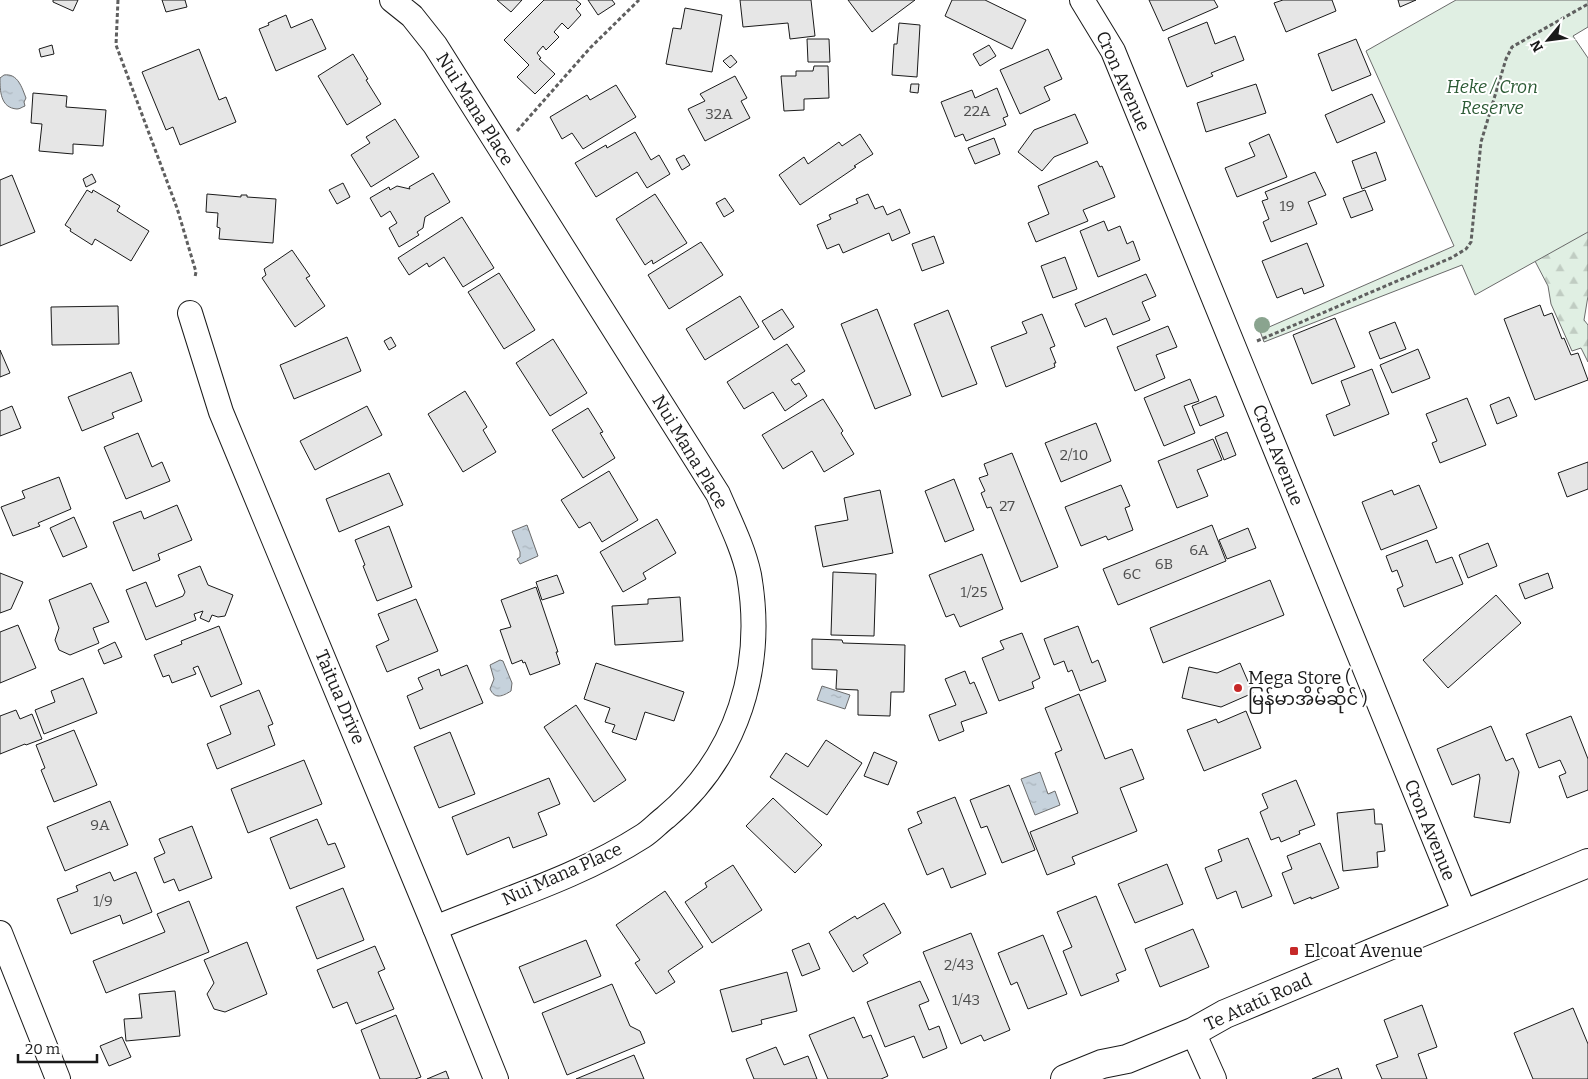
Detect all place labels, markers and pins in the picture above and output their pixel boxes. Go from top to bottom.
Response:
place label: Mega Store ( မြန်မာအိမ်ဆိုင် ) [1248,667,1367,714]
marker: Mega Store ( မြန်မာအိမ်ဆိုင် ) [1232,682,1244,694]
place label: Elcoat Avenue [1304,940,1423,962]
marker: Elcoat Avenue [1288,945,1300,957]

